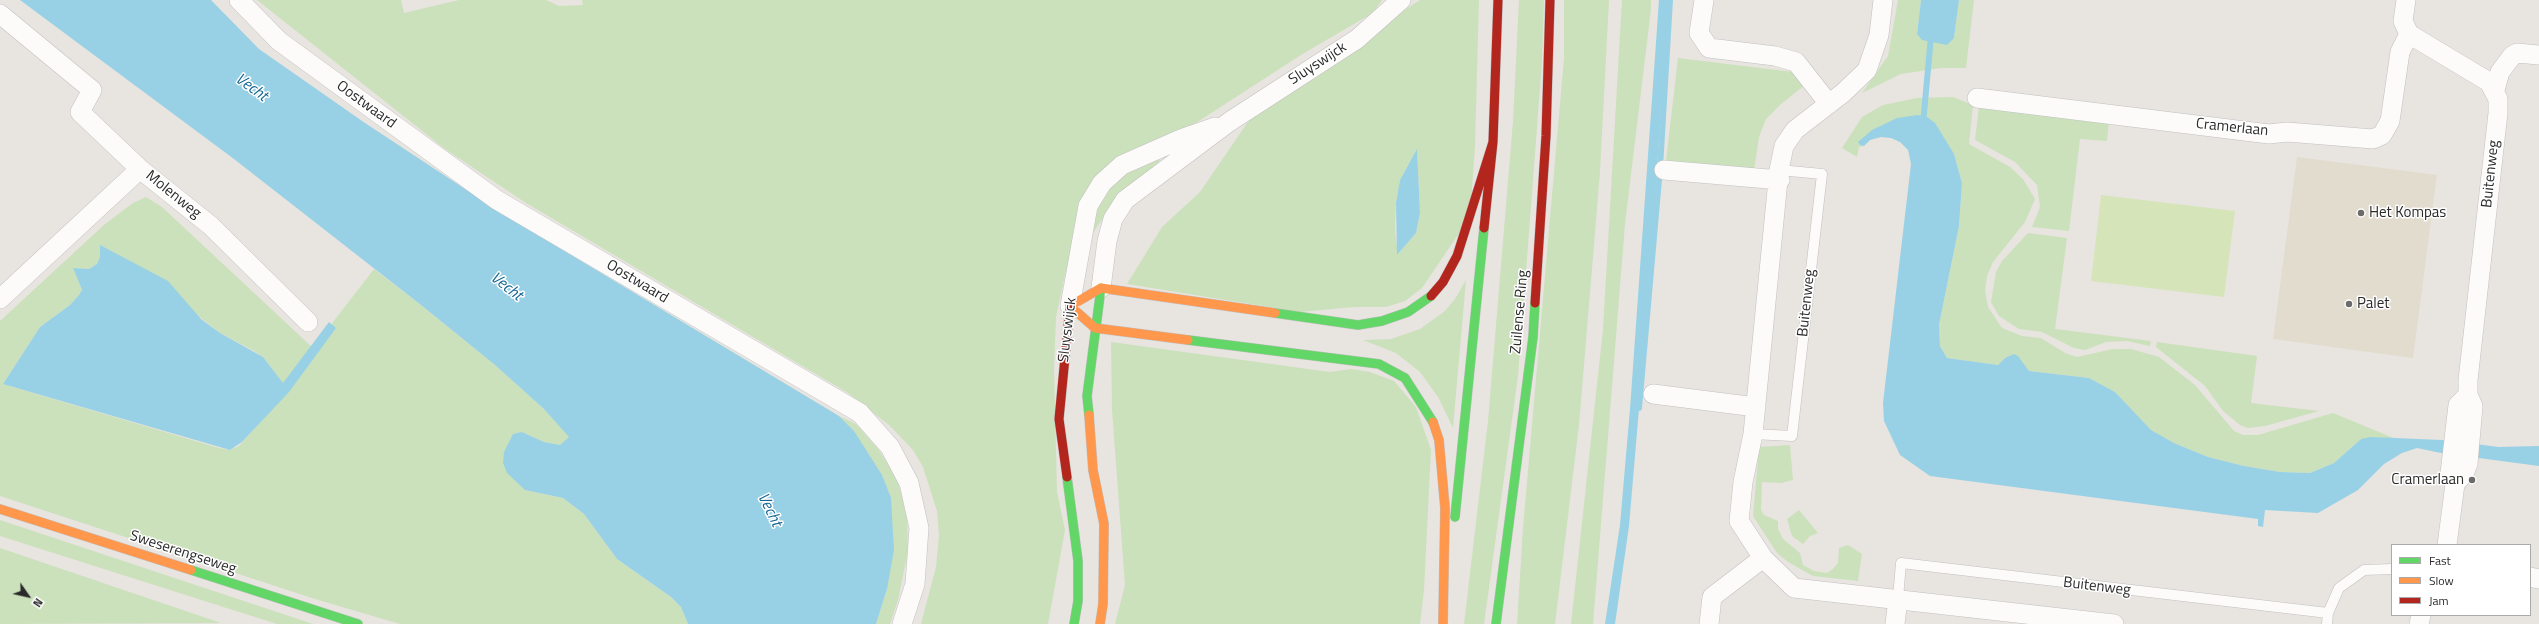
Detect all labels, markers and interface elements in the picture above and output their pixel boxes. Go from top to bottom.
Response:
street label: Sluyswijck [1286,39,1350,89]
water label: Vecht [231,70,271,106]
street label: Oostwaard [333,77,399,133]
street label: Cramerlaan [2195,115,2269,141]
street label: Buitenweg [2478,139,2504,209]
street label: Molenweg [142,167,204,223]
place label: Het Kompas [2369,204,2446,222]
marker: Het Kompas [2356,208,2366,218]
street label: Oostwaard [603,256,671,308]
street label: Buitenweg [1794,268,1820,338]
water label: Vecht [486,269,526,305]
street label: Zuilense Ring [1507,269,1533,355]
place label: Palet [2357,295,2390,313]
street label: Sluyswijck [1055,296,1081,364]
marker: Palet [2344,299,2354,309]
place label: Cramerlaan [2391,471,2464,489]
marker: Cramerlaan [2467,475,2477,485]
water label: Vecht [753,490,785,530]
street label: Sweserengseweg [127,527,239,579]
legend [2391,544,2531,616]
text: Fast [2429,551,2451,570]
text: Slow [2429,571,2454,590]
street label: Buitenweg [2062,574,2132,600]
north arrow [8,576,48,616]
text: Jam [2429,591,2449,610]
text: N [29,595,47,610]

